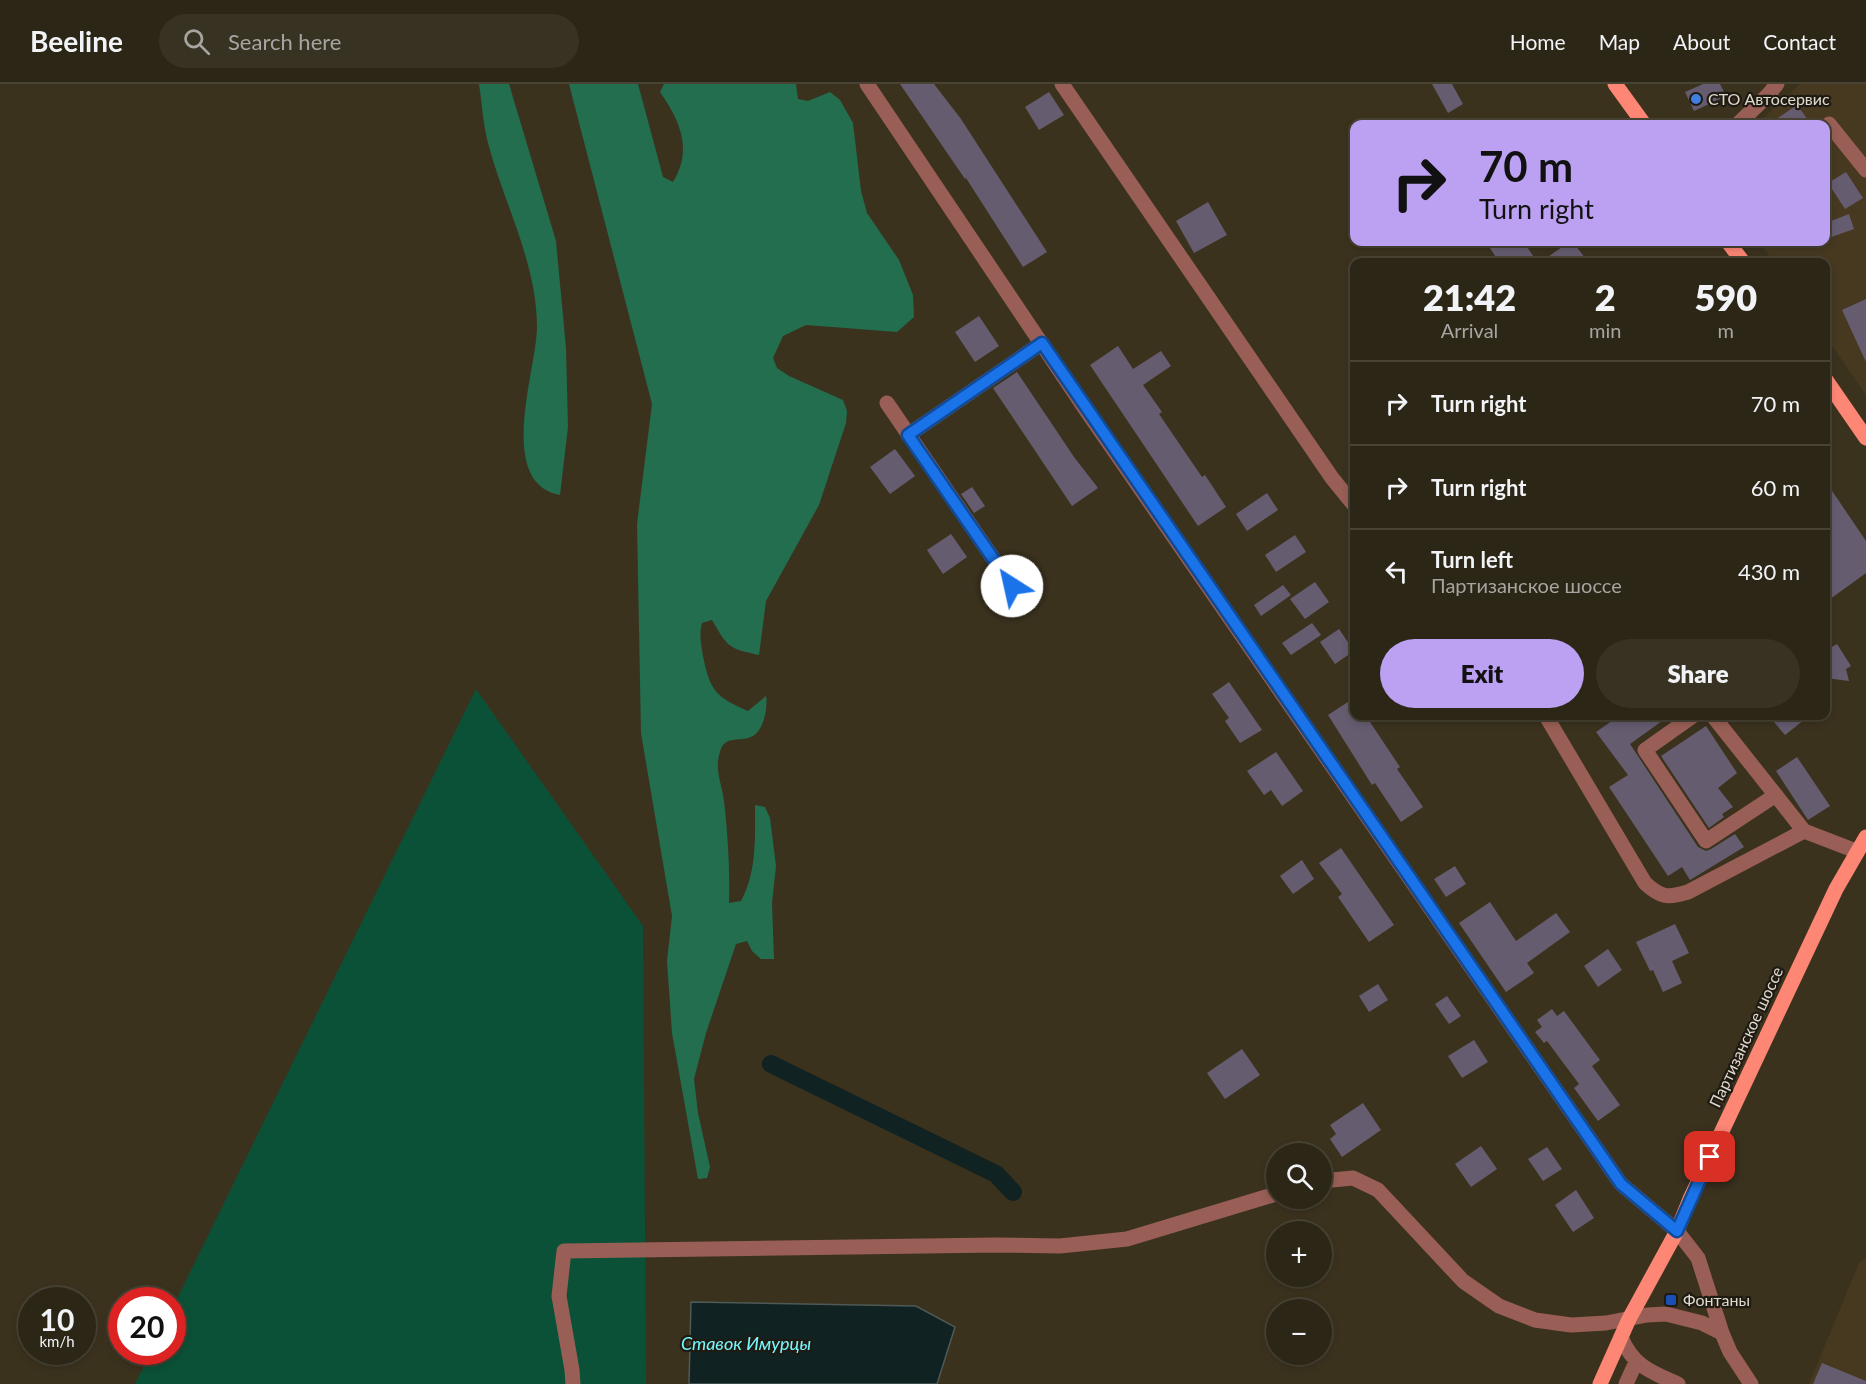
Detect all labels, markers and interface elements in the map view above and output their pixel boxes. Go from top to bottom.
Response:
search box [159,14,579,68]
text: Beeline [30,24,123,58]
icon: search [180,25,213,58]
text: Search here [228,28,341,55]
text: Home [1510,29,1566,54]
text: Map [1599,29,1640,54]
text: About [1673,29,1730,54]
text: Contact [1763,29,1836,54]
place label: СТО Автосервис [1708,89,1830,108]
marker: СТО Автосервис [1689,92,1703,106]
text: 70 m [1479,141,1573,191]
icon: right [1380,144,1458,222]
text: Turn right [1479,192,1594,225]
text: 21:42 [1423,275,1516,319]
text: 2 [1595,275,1616,319]
text: 590 [1694,275,1757,319]
text: Arrival [1441,318,1498,342]
text: min [1589,318,1621,342]
text: m [1717,318,1734,342]
icon: right [1380,387,1413,420]
text: Turn right [1431,390,1526,417]
text: 70 m [1751,390,1800,417]
icon: right [1380,471,1413,504]
text: Turn right [1431,474,1526,501]
text: 60 m [1751,474,1800,501]
text: Turn left [1431,546,1513,573]
position arrow [980,554,1044,618]
icon: left [1380,555,1413,588]
text: 430 m [1738,558,1800,585]
text: Партизанское шоссе [1431,573,1622,597]
button: Exit [1380,639,1584,708]
button: Share [1596,639,1800,708]
street label: Партизанское шоссе [1705,964,1786,1110]
pin [1684,1131,1735,1182]
icon: arrive [1693,1140,1726,1173]
map controls [1266,1143,1332,1365]
button: search [1266,1143,1332,1209]
button: + [1266,1221,1332,1287]
speed limit sign: 20 [108,1287,186,1365]
place label: Фонтаны [1683,1290,1750,1309]
marker: Фонтаны [1664,1293,1678,1307]
button: − [1266,1299,1332,1365]
text: 10 [40,1301,74,1337]
text: km/h [39,1332,75,1350]
water label: Ставок Имурцы [681,1332,811,1354]

